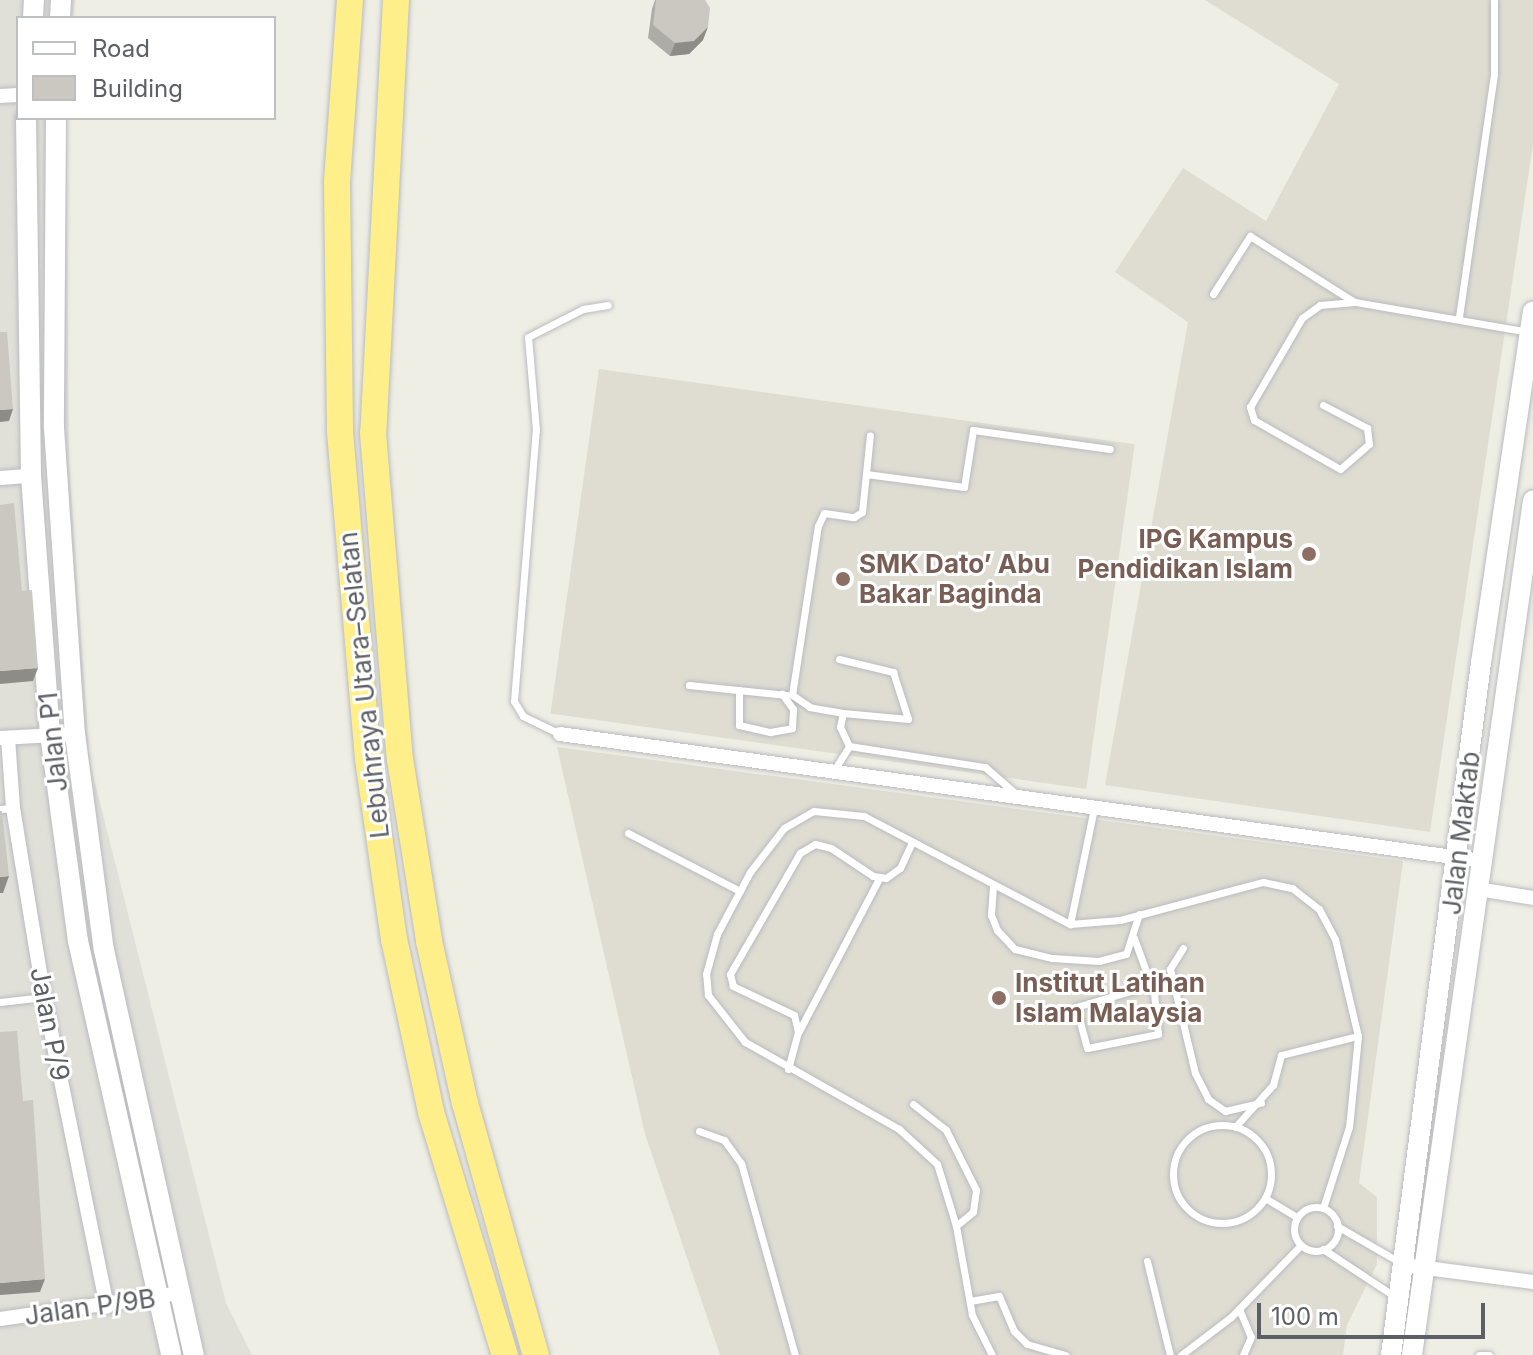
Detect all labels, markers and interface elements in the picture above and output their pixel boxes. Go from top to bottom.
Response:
legend [16,16,276,120]
text: Road [92,34,150,63]
text: Building [92,74,183,103]
place label: IPG Kampus Pendidikan Islam [1078,523,1293,584]
street label: Lebuhraya Utara–Selatan [332,530,396,840]
marker: IPG Kampus Pendidikan Islam [1300,545,1318,563]
place label: SMK Dato’ Abu Bakar Baginda [859,548,1050,610]
marker: SMK Dato’ Abu Bakar Baginda [834,570,852,588]
street label: Jalan P1 [32,691,74,793]
street label: Jalan Maktab [1435,749,1487,917]
street label: Jalan P/9 [24,965,76,1083]
place label: Institut Latihan Islam Malaysia [1015,967,1205,1028]
marker: Institut Latihan Islam Malaysia [990,989,1008,1007]
street label: Jalan P/9B [22,1282,158,1332]
scale bar [1261,1287,1489,1337]
text: 100 m [1271,1302,1339,1331]

